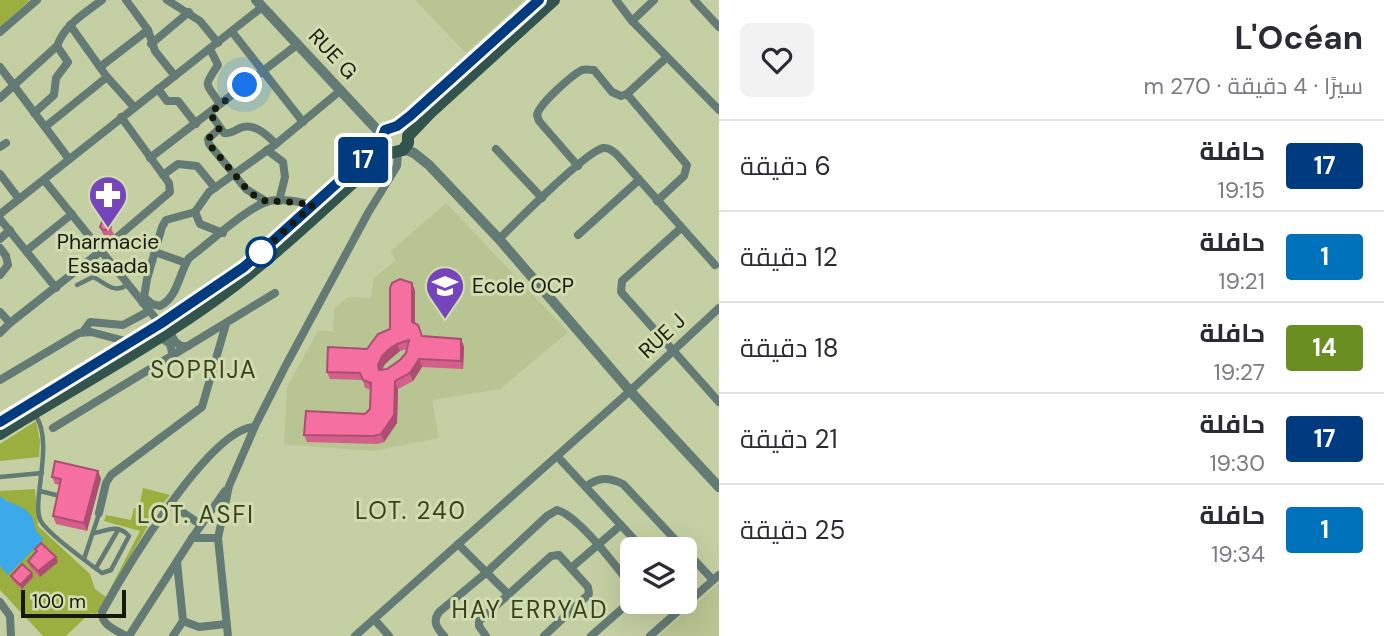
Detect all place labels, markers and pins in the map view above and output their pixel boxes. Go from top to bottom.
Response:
pharmacy icon: Pharmacie Essaada [87,174,129,229]
place label: Pharmacie Essaada [57,228,159,280]
unlabelled marker [246,237,276,267]
school or university icon: Ecole OCP [424,265,466,320]
place label: Ecole OCP [472,272,574,300]

